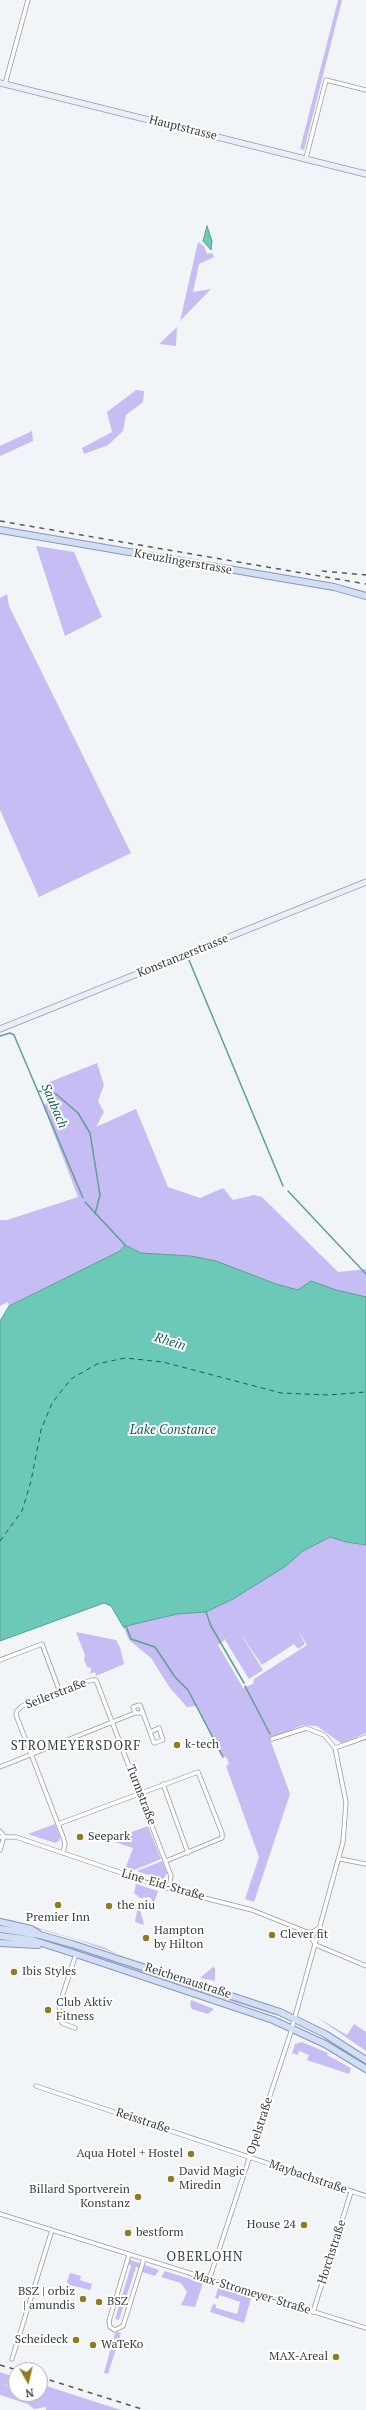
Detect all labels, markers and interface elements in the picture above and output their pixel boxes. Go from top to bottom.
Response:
street label: Hauptstrasse [148,113,218,143]
street label: Kreuzlingerstrasse [133,546,233,578]
street label: Konstanzerstrasse [135,931,231,981]
water label: Saubach [38,1081,70,1131]
water label: Rhein [152,1330,188,1354]
water label: Lake Constance [130,1422,216,1438]
street label: Seilerstraße [23,1676,89,1712]
district label: STROMEYERSDORF [11,1738,141,1754]
place label: k-tech [185,1738,219,1752]
marker: k-tech [172,1740,182,1750]
street label: Turmstraße [123,1763,159,1827]
place label: Seepark [88,1830,130,1844]
marker: Seepark [75,1832,85,1842]
street label: Line-Eid-Straße [120,1866,206,1904]
place label: the niu [117,1899,155,1913]
marker: Premier Inn [53,1900,63,1910]
marker: the niu [104,1901,114,1911]
place label: Premier Inn [26,1911,90,1925]
place label: Hampton by Hilton [154,1924,204,1952]
place label: Clever fit [280,1928,328,1942]
marker: Clever fit [267,1930,277,1940]
marker: Hampton by Hilton [141,1933,151,1943]
street label: Reichenaustraße [143,1960,233,2002]
place label: Ibis Styles [22,1965,76,1979]
marker: Ibis Styles [9,1967,19,1977]
place label: Club Aktiv Fitness [56,1996,112,2024]
marker: Club Aktiv Fitness [43,2005,53,2015]
street label: Opelstraße [244,2096,276,2156]
street label: Reisstraße [114,2105,172,2137]
place label: Aqua Hotel + Hostel [77,2147,183,2161]
marker: Aqua Hotel + Hostel [186,2149,196,2159]
street label: Maybachstraße [267,2157,349,2197]
place label: David Magic Miredin [179,2165,245,2193]
marker: David Magic Miredin [166,2174,176,2184]
place label: Billard Sportverein Konstanz [29,2183,130,2211]
marker: Billard Sportverein Konstanz [133,2192,143,2202]
place label: House 24 [247,2218,296,2232]
street label: Horchstraße [315,2218,349,2286]
marker: House 24 [299,2220,309,2230]
place label: bestform [136,2226,184,2240]
marker: bestform [123,2228,133,2238]
district label: OBERLOHN [167,2249,243,2265]
street label: Max-Stromeyer-Straße [192,2268,312,2318]
place label: BSZ | orbiz | amundis [18,2285,75,2313]
marker: BSZ | orbiz | amundis [78,2294,88,2304]
place label: BSZ [107,2295,128,2309]
marker: BSZ [94,2297,104,2307]
place label: Scheideck [15,2333,68,2347]
marker: Scheideck [71,2335,81,2345]
place label: WaTeKo [101,2338,143,2352]
marker: WaTeKo [88,2340,98,2350]
place label: MAX-Areal [269,2350,328,2364]
marker: MAX-Areal [331,2352,341,2362]
north arrow [8,2362,48,2402]
text: N [24,2385,35,2400]

